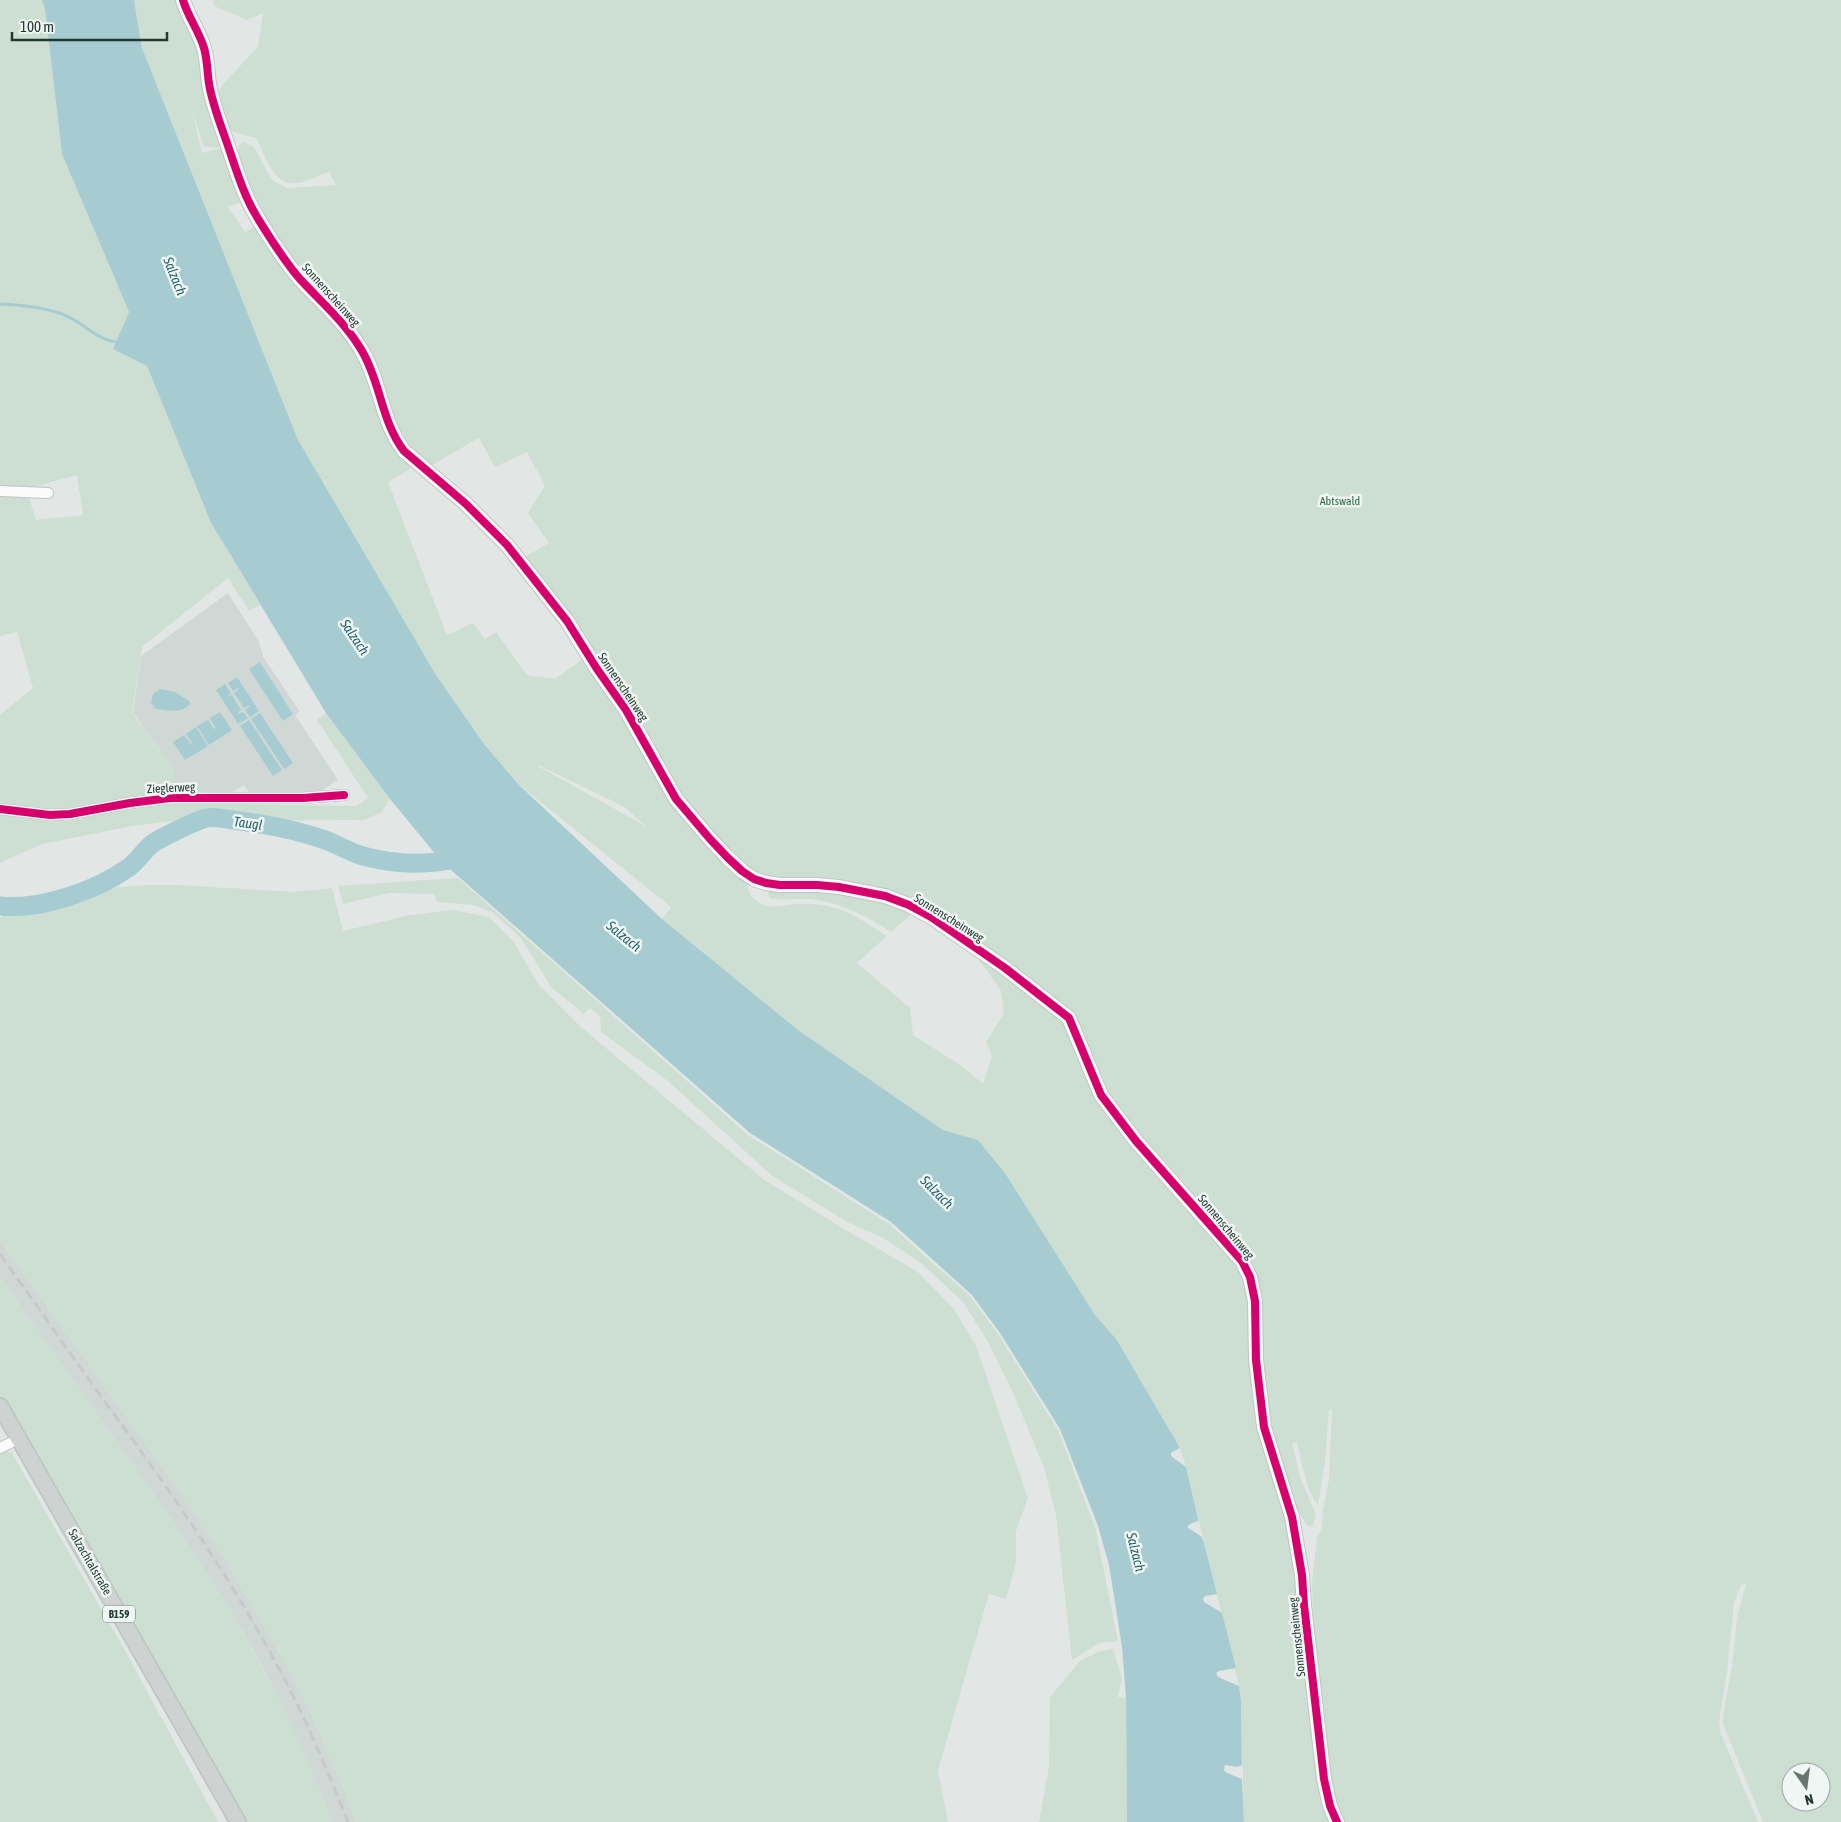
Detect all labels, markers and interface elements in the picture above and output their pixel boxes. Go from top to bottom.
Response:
scale bar [12,10,168,42]
text: 100 m [20,18,54,35]
water label: Salzach [160,254,190,297]
street label: Sonnenscheinweg [299,261,363,330]
park label: Abtswald [1320,494,1360,508]
water label: Salzach [337,615,373,658]
street label: Sonnenscheinweg [595,650,652,725]
street label: Zieglerweg [146,780,196,796]
water label: Taugl [233,813,264,833]
street label: Sonnenscheinweg [911,891,987,946]
water label: Salzach [603,917,645,955]
water label: Salzach [917,1172,957,1212]
street label: Sonnenscheinweg [1195,1192,1258,1263]
street label: Salzachtalstraße [65,1527,115,1597]
water label: Salzach [1123,1530,1149,1573]
street label: Sonnenscheinweg [1286,1596,1308,1677]
road number: B159 [103,1606,135,1622]
north arrow [1781,1762,1831,1812]
text: N [1803,1791,1815,1808]

